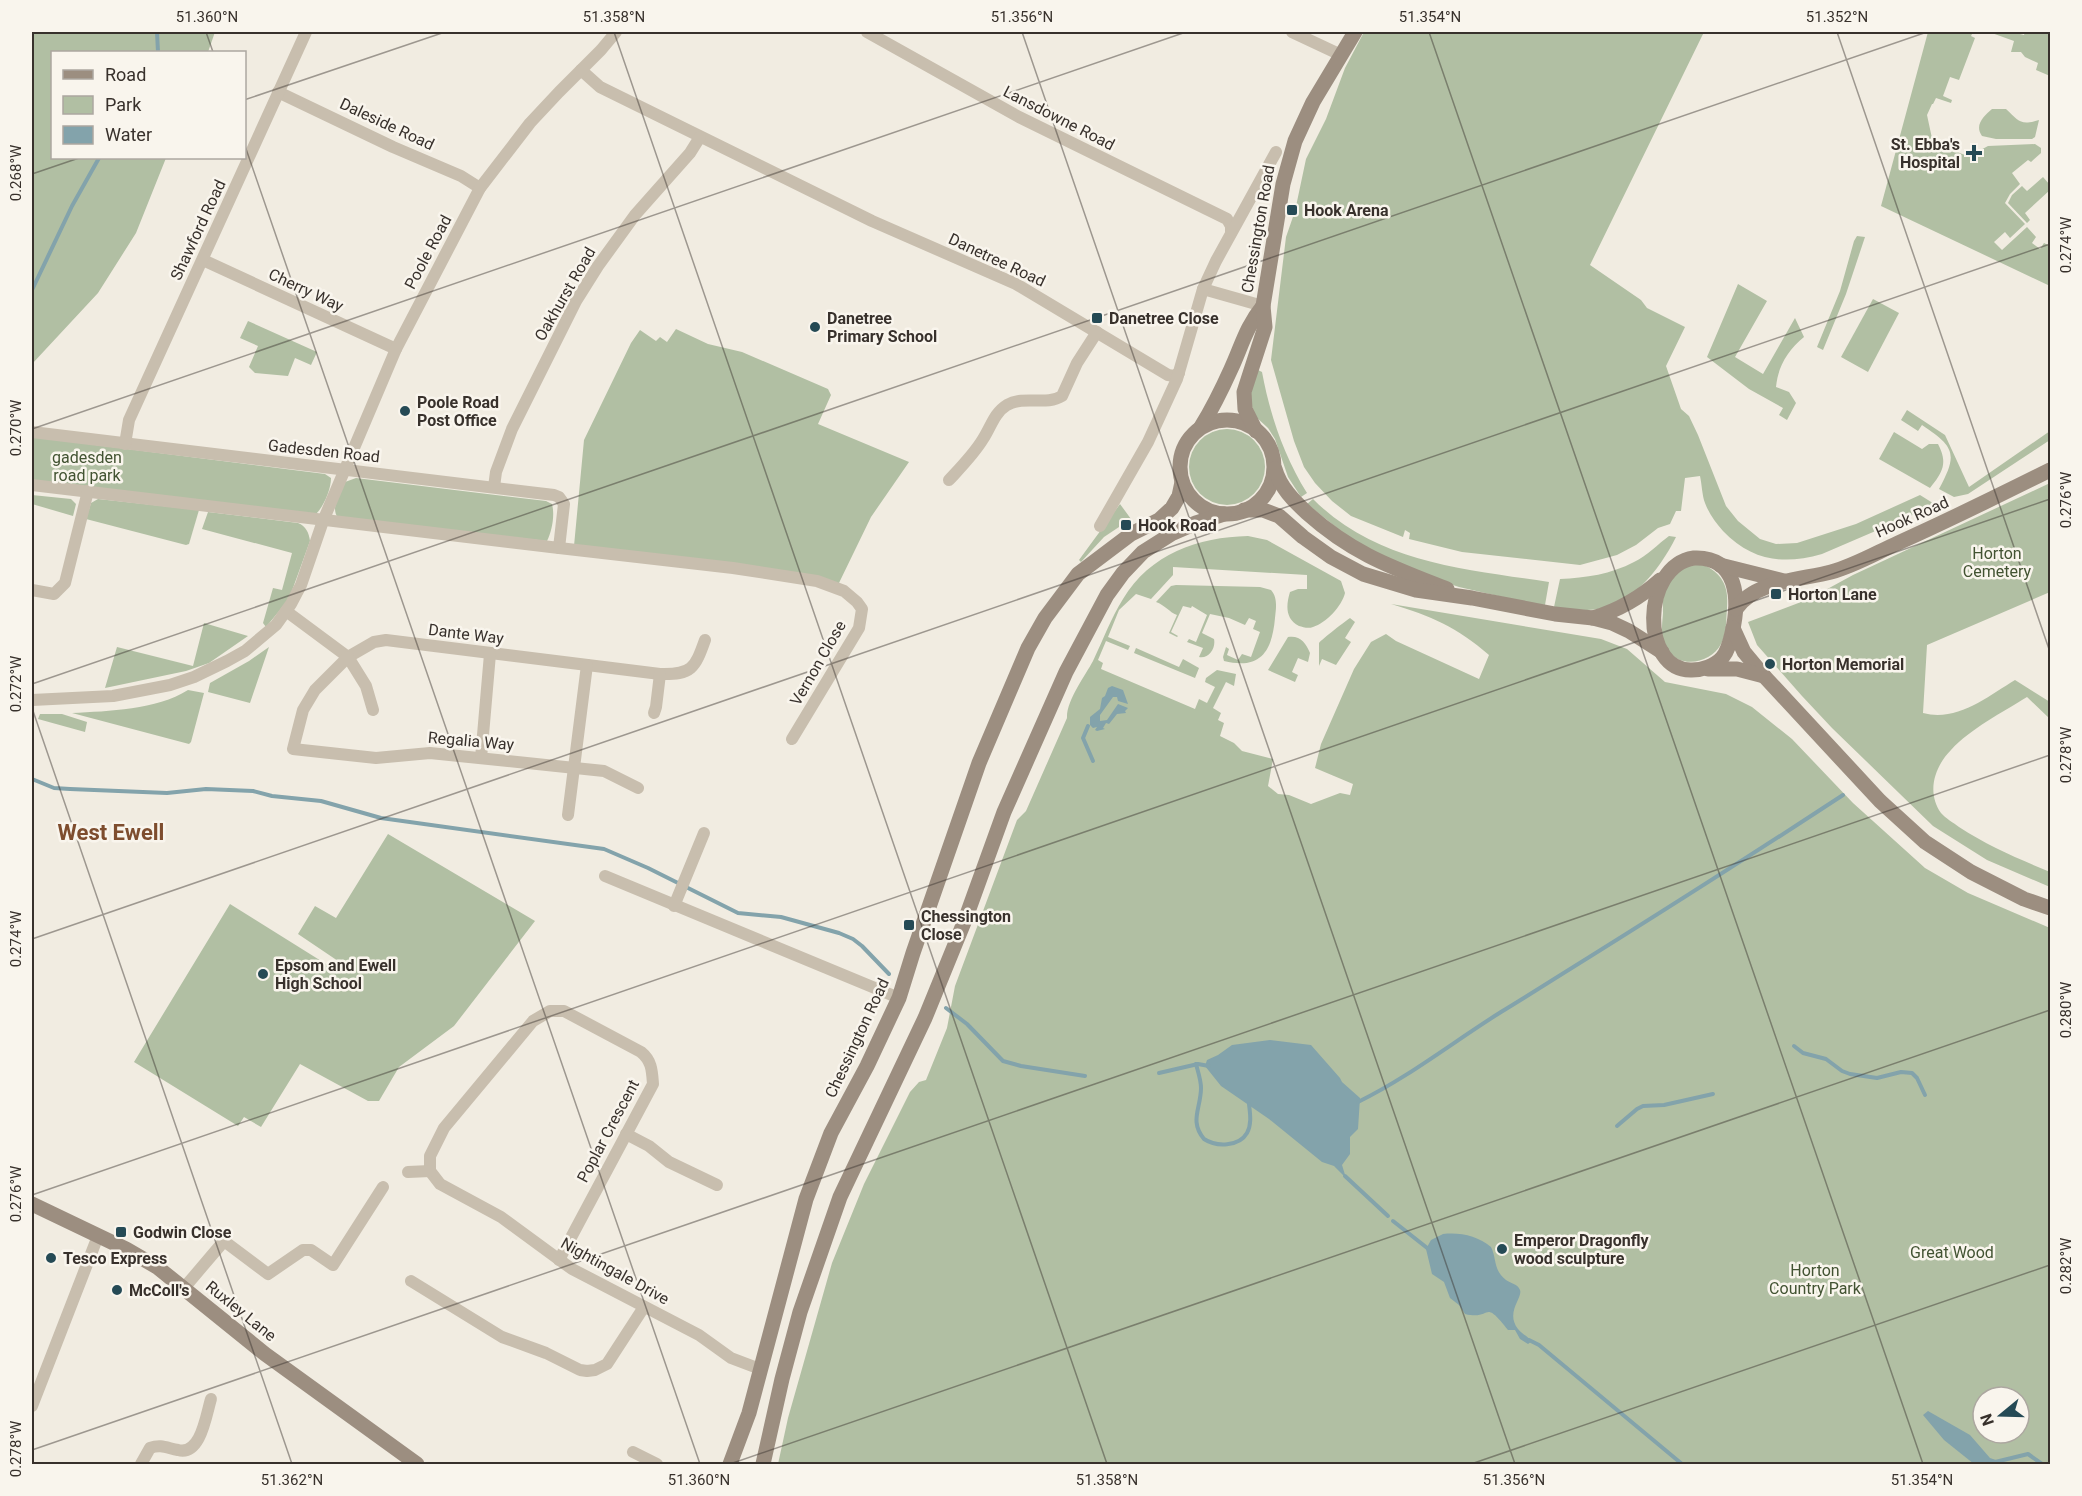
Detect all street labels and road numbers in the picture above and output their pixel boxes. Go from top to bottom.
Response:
street label: Lansdowne Road [1000,82,1118,154]
street label: Daleside Road [337,94,437,154]
street label: Chessington Road [1237,164,1279,294]
street label: Shawford Road [166,177,230,283]
street label: Poole Road [401,212,455,292]
street label: Danetree Road [946,229,1048,291]
street label: Oakhurst Road [531,244,599,344]
street label: Cherry Way [266,264,347,316]
street label: Gadesden Road [267,436,381,466]
street label: Hook Road [1872,492,1952,542]
street label: Vernon Close [786,617,850,709]
street label: Dante Way [427,620,505,648]
street label: Regalia Way [427,728,515,754]
street label: Chessington Road [821,975,893,1101]
street label: Poplar Crescent [573,1076,643,1186]
street label: Nightingale Drive [557,1233,673,1309]
street label: Ruxley Lane [202,1277,280,1345]

